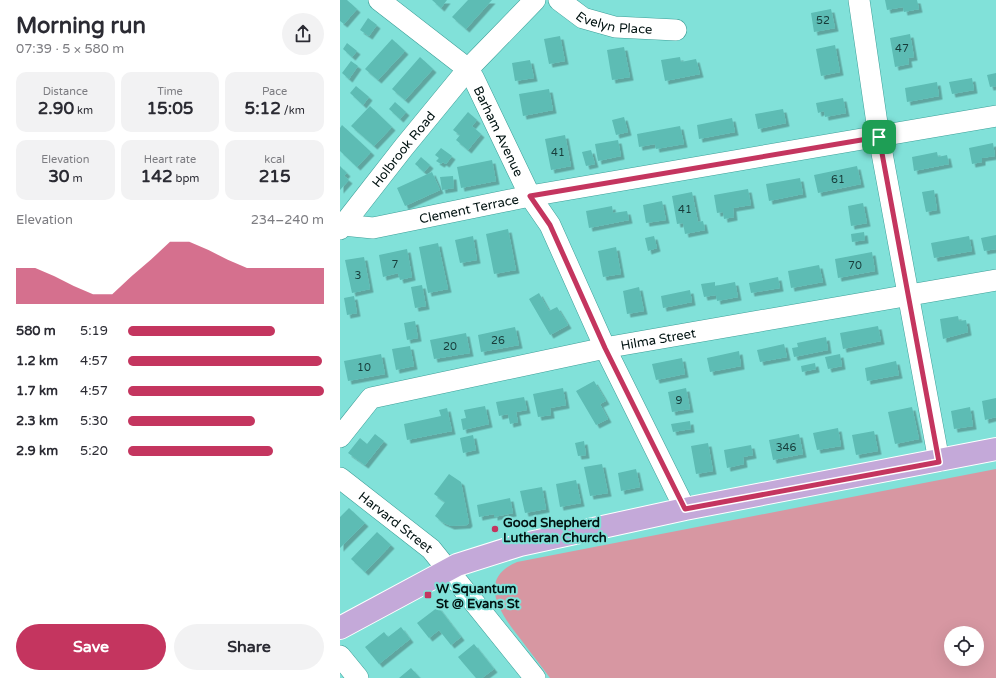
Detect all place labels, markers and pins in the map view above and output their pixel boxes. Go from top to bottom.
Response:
pin [862,120,896,154]
place label: Good Shepherd Lutheran Church [503,515,607,546]
marker: Good Shepherd Lutheran Church [490,524,500,534]
place label: W Squantum St @ Evans St [436,581,520,612]
marker: W Squantum St @ Evans St [423,590,433,600]

